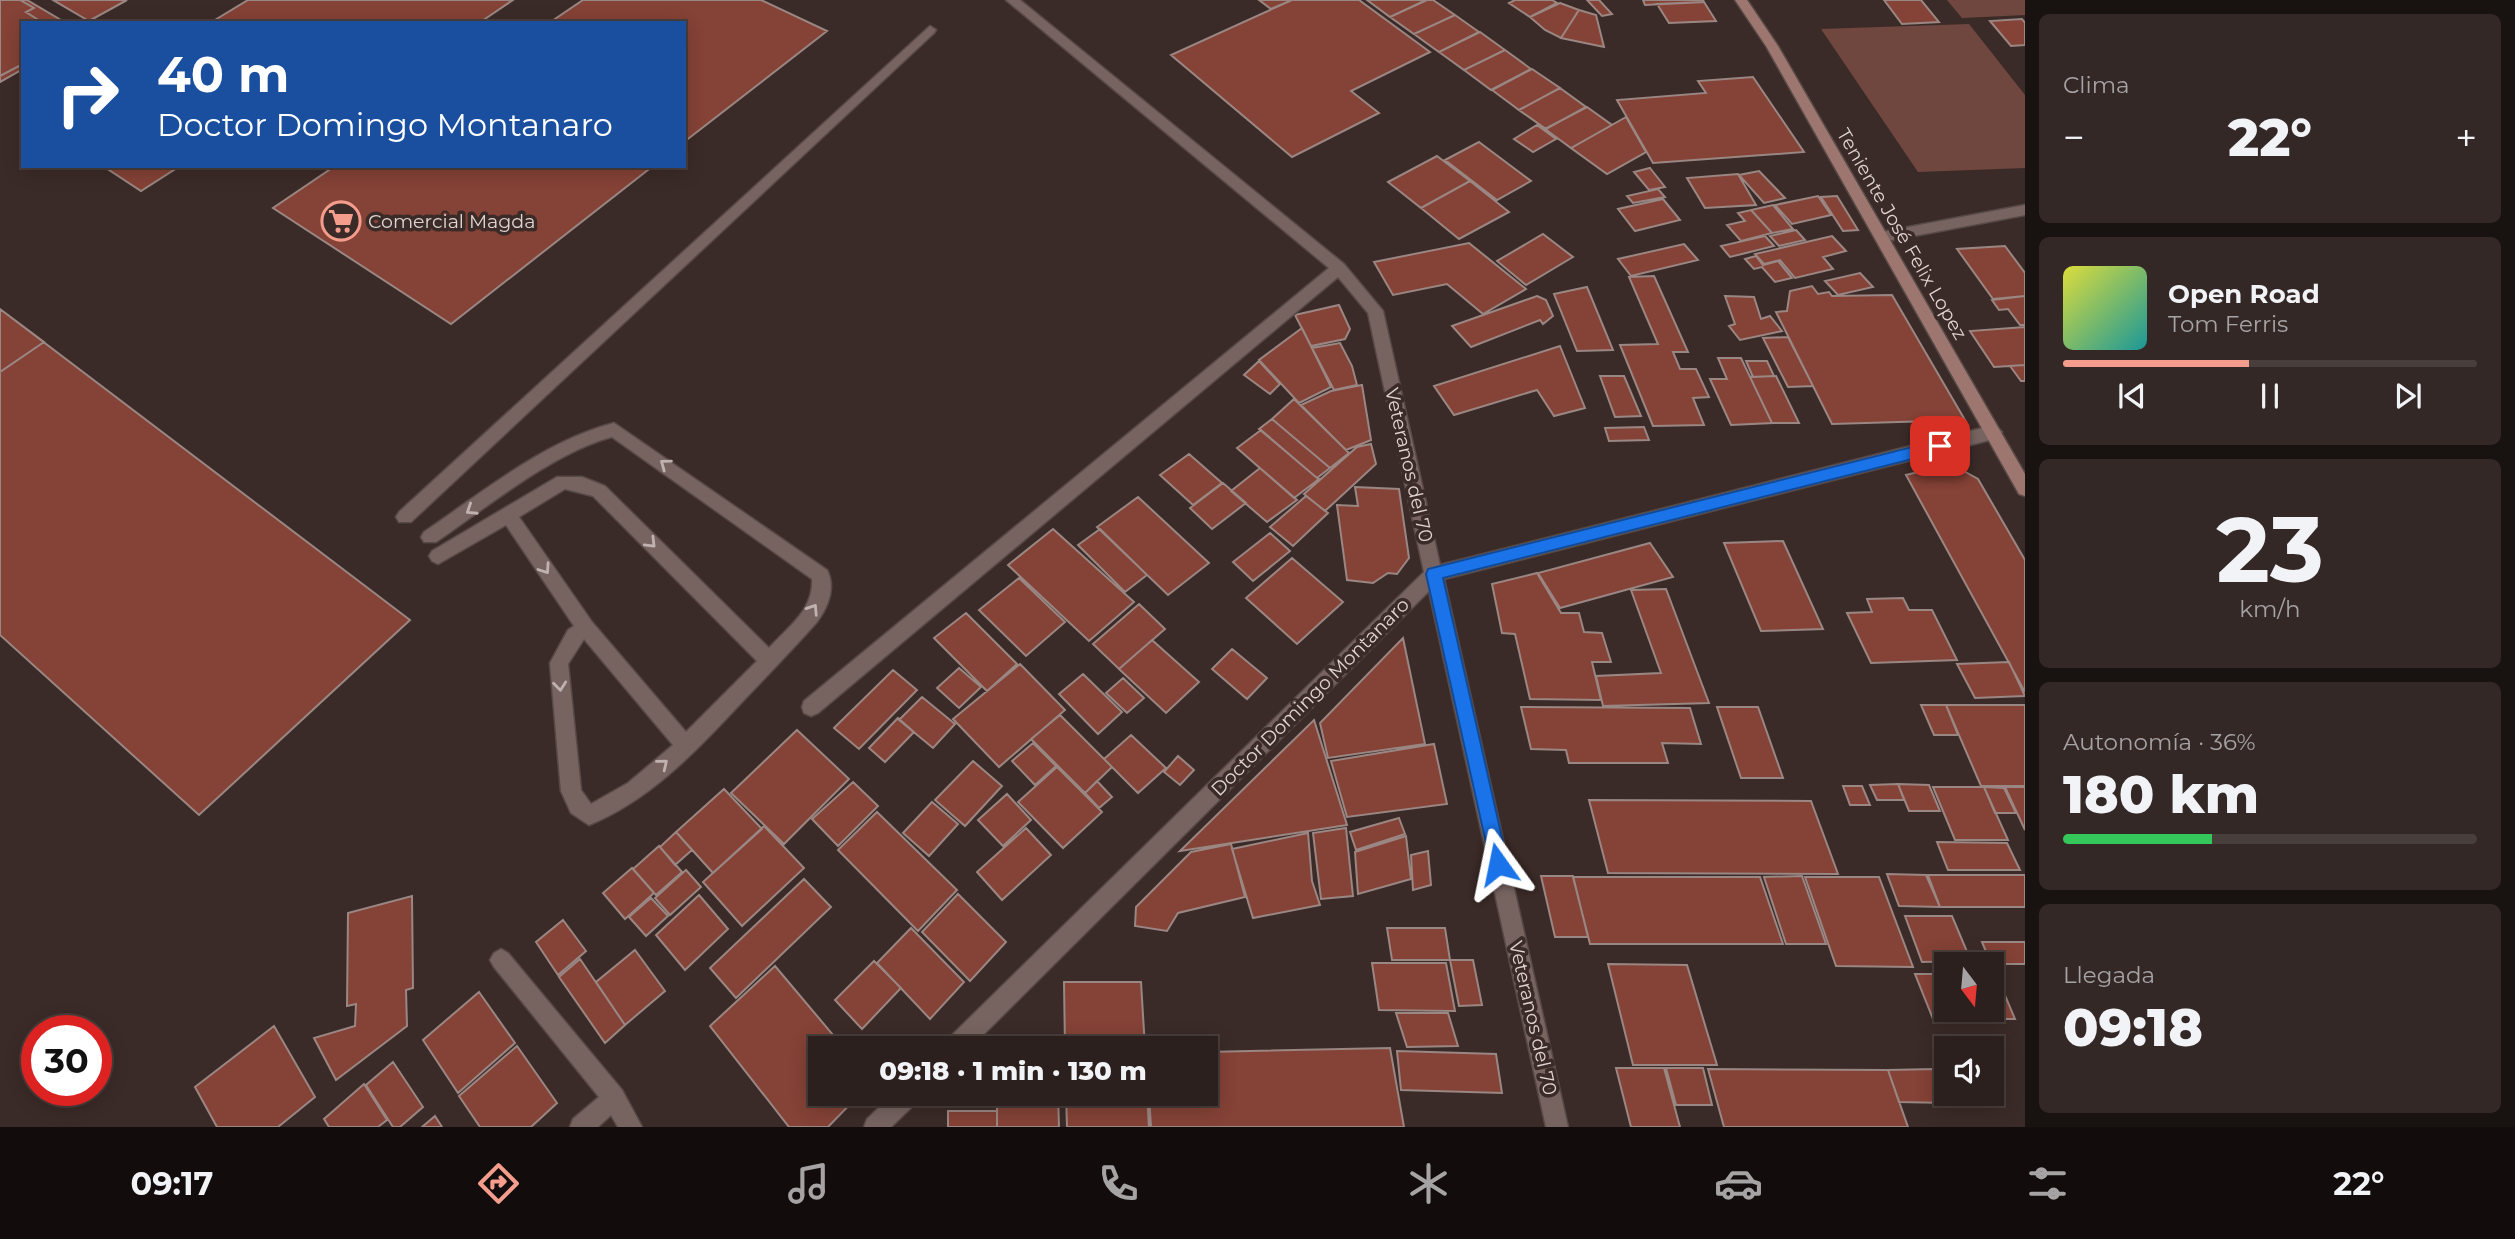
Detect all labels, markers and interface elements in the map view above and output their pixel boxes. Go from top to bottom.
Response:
text: 40 m [157,45,289,104]
icon: right [42,49,133,140]
text: Clima [2063,71,2130,99]
text: Doctor Domingo Montanaro [157,105,613,144]
text: 22° [2228,106,2312,169]
text: − [2063,114,2085,161]
text: + [2455,114,2477,161]
street label: Teniente José Felix Lopez [1832,124,1972,344]
supermarket icon: Comercial Magda [320,200,362,242]
place label: Comercial Magda [368,210,535,233]
text: Open Road [2168,278,2320,310]
text: Tom Ferris [2168,310,2288,338]
icon: previous [2113,377,2151,415]
icon: pause [2251,377,2289,415]
icon: next [2389,377,2427,415]
street label: Veteranos del 70 [1380,386,1438,544]
pin [1910,416,1970,476]
icon: arrive [1921,427,1959,465]
one-way arrow [660,460,673,473]
text: 23 [2216,494,2324,605]
one-way arrow [466,502,479,515]
one-way arrow [643,535,656,548]
one-way arrow [537,561,549,574]
street label: Doctor Domingo Montanaro [1206,593,1414,801]
text: km/h [2239,595,2301,623]
one-way arrow [805,604,818,617]
one-way arrow [552,681,567,692]
text: Autonomía · 36% [2063,728,2256,756]
one-way arrow [656,760,668,773]
text: 180 km [2063,763,2259,826]
position arrow [1461,827,1535,901]
street label: Veteranos del 70 [1504,939,1562,1097]
north arrow [1934,952,2004,1022]
map controls [1934,952,2004,1106]
text: Llegada [2063,961,2155,989]
text: 09:18 [2063,996,2203,1059]
speed limit sign: 30 [21,1015,112,1106]
button: sound [1934,1036,2004,1106]
text: 09:18 · 1 min · 130 m [879,1055,1147,1087]
icon: directions [474,1159,523,1208]
icon: music [784,1159,833,1208]
icon: phone [1094,1159,1143,1208]
icon: climate [1404,1159,1453,1208]
icon: car [1714,1159,1763,1208]
icon: filters [2023,1159,2072,1208]
text: 09:17 [130,1164,213,1203]
text: 22° [2333,1164,2384,1203]

